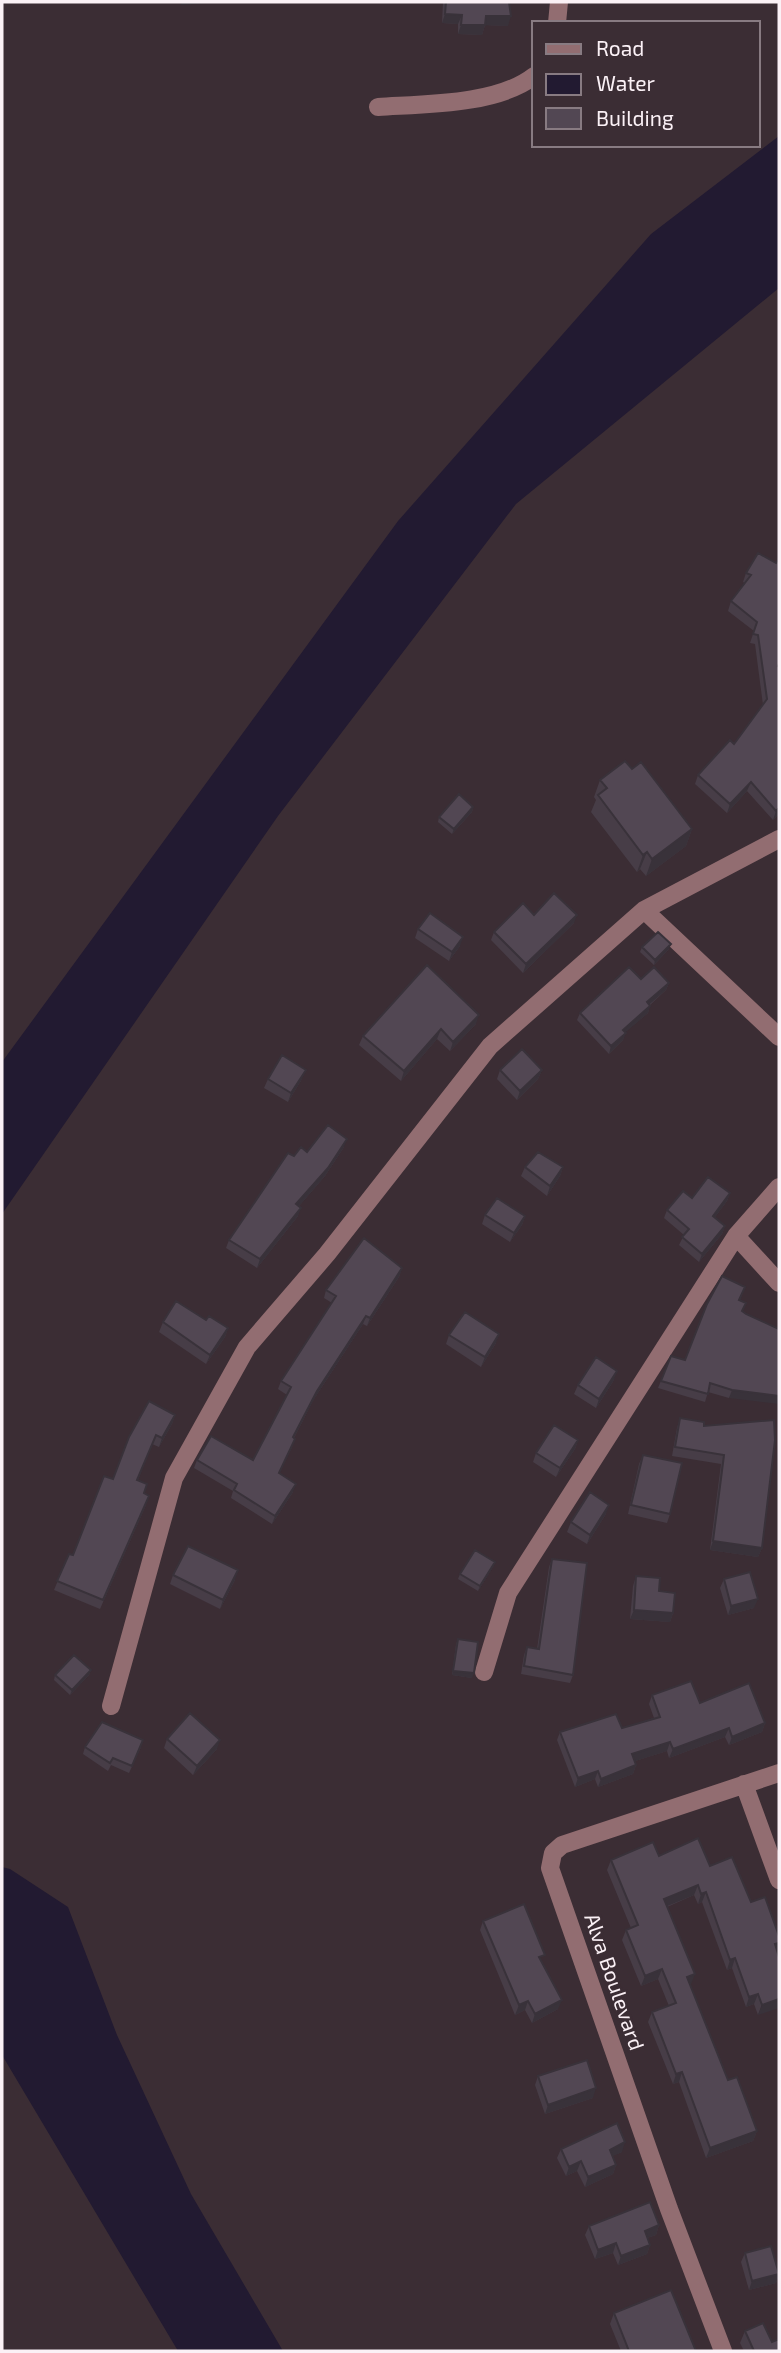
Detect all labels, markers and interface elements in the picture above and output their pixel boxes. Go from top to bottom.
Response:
legend [532,21,760,147]
text: Road [596,35,644,60]
text: Water [596,70,655,95]
text: Building [596,105,674,130]
street label: Alva Boulevard [580,1910,651,2053]

